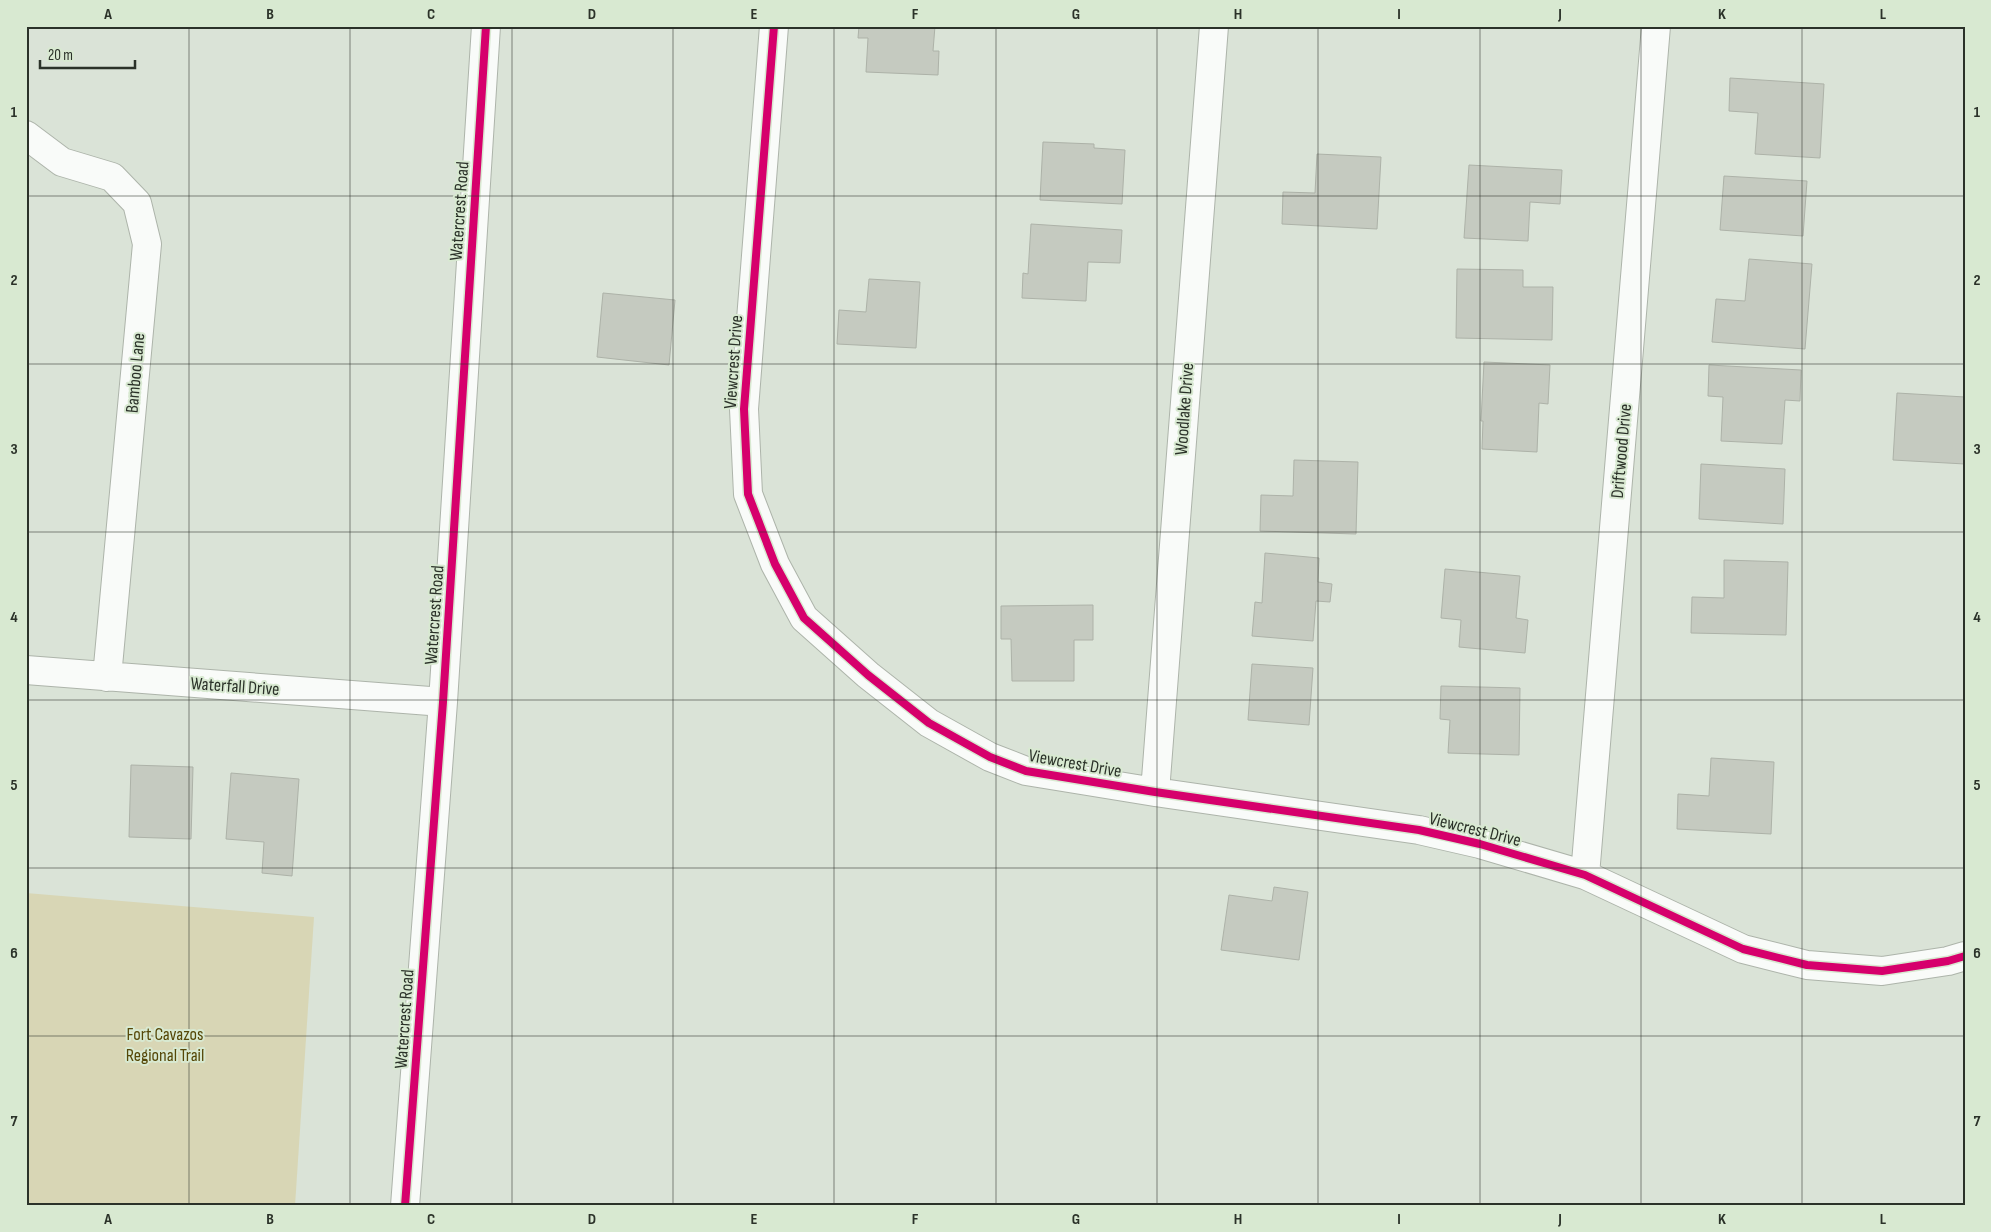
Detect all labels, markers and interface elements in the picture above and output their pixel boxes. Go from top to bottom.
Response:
text: A [103,5,112,24]
text: B [266,5,274,24]
text: C [427,5,435,24]
text: D [588,5,596,24]
text: E [751,5,758,24]
text: F [912,5,919,24]
text: G [1072,5,1080,24]
text: H [1234,5,1242,24]
text: I [1397,5,1401,24]
text: J [1557,5,1562,24]
text: K [1718,5,1726,24]
text: L [1880,5,1887,24]
scale bar [40,38,135,70]
text: 20 m [48,46,73,65]
text: 1 [11,103,18,122]
text: 1 [1974,103,1981,122]
street label: Watercrest Road [446,161,473,261]
text: 2 [10,271,18,290]
text: 2 [1973,271,1981,290]
street label: Viewcrest Drive [720,314,747,410]
street label: Bamboo Lane [122,332,149,414]
street label: Woodlake Drive [1171,362,1198,456]
street label: Driftwood Drive [1607,403,1636,499]
text: 3 [10,440,18,459]
text: 3 [1973,440,1981,459]
street label: Watercrest Road [421,565,448,665]
text: 4 [10,608,18,627]
text: 4 [1973,608,1981,627]
street label: Waterfall Drive [190,673,280,700]
street label: Viewcrest Drive [1027,745,1123,782]
text: 5 [10,776,18,795]
text: 5 [1973,776,1981,795]
street label: Viewcrest Drive [1427,808,1523,851]
text: 6 [10,944,18,963]
text: 6 [1973,944,1981,963]
street label: Watercrest Road [391,969,418,1069]
park label: Fort Cavazos Regional Trail [126,1024,204,1066]
text: 7 [11,1112,18,1131]
text: 7 [1974,1112,1981,1131]
text: A [103,1210,112,1229]
text: B [266,1210,274,1229]
text: C [427,1210,435,1229]
text: D [588,1210,596,1229]
text: E [751,1210,758,1229]
text: F [912,1210,919,1229]
text: G [1072,1210,1080,1229]
text: H [1234,1210,1242,1229]
text: I [1397,1210,1401,1229]
text: J [1557,1210,1562,1229]
text: K [1718,1210,1726,1229]
text: L [1880,1210,1887,1229]

